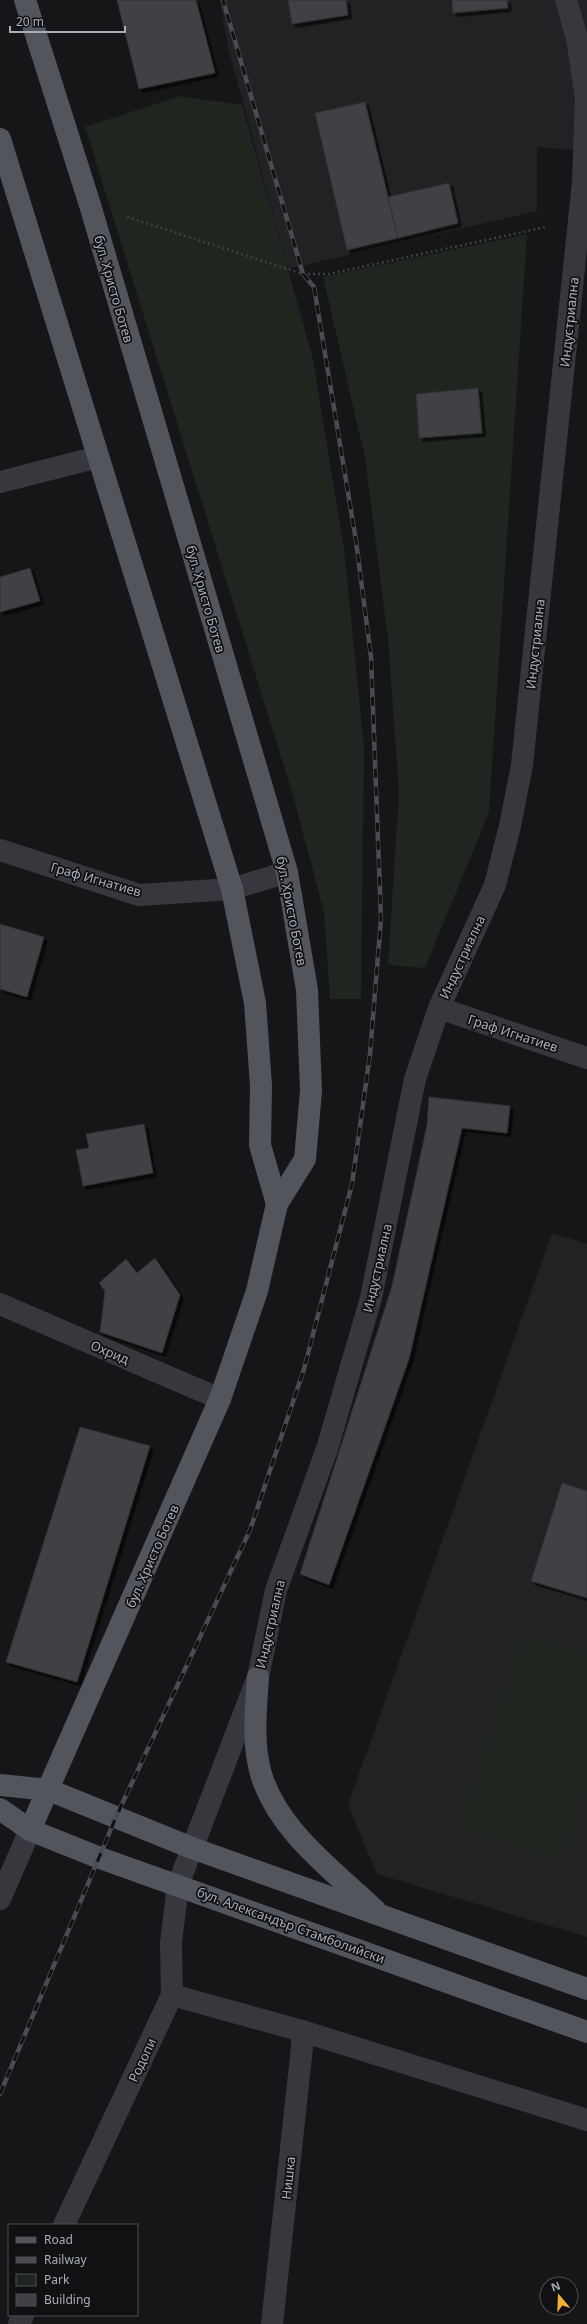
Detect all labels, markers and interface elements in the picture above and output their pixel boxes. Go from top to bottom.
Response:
scale bar [10,8,125,34]
text: 20 m [16,13,44,30]
street label: бул. Христо Ботев [90,233,138,345]
street label: Индустриална [555,276,583,368]
street label: бул. Христо Ботев [182,543,230,655]
street label: Индустриална [521,598,549,690]
street label: бул. Христо Ботев [273,855,311,967]
street label: Граф Игнатиев [49,857,143,901]
street label: Индустриална [435,912,489,1002]
street label: Граф Игнатиев [466,1010,560,1056]
street label: Индустриална [358,1222,396,1314]
street label: Охрид [88,1336,132,1368]
street label: бул. Христо Ботев [121,1502,183,1610]
street label: Индустриална [251,1578,289,1670]
street label: бул. Александър Стамболийски [195,1883,387,1967]
street label: Родопи [124,2035,160,2085]
street label: Нишка [277,2156,299,2200]
legend [8,2224,138,2316]
text: Road [44,2231,73,2248]
text: Railway [44,2251,88,2268]
text: Park [44,2271,70,2288]
north arrow [539,2276,579,2316]
text: N [549,2278,562,2295]
text: Building [44,2291,91,2308]

